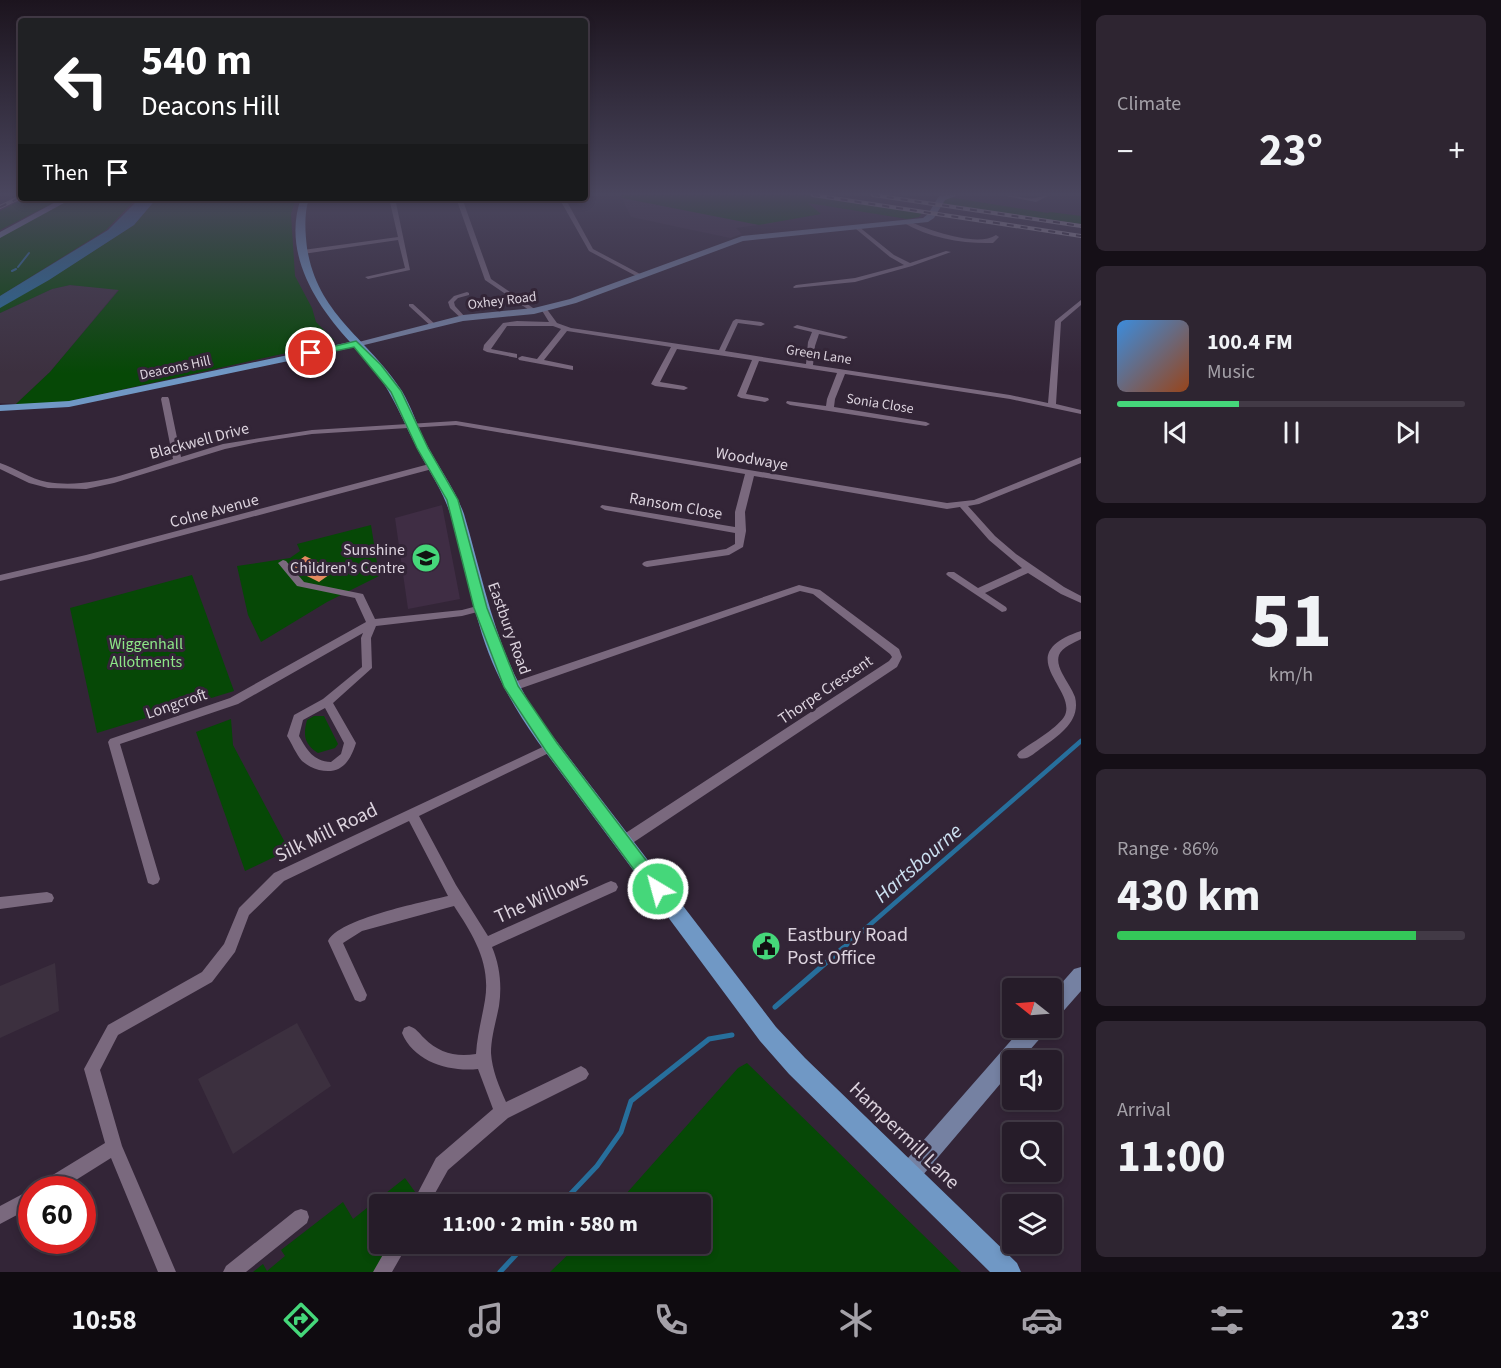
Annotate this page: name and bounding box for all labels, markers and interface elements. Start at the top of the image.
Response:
text: 540 m [141,31,252,91]
icon: left [42,42,120,120]
text: Deacons Hill [141,87,280,126]
text: Climate [1117,90,1181,118]
text: 23° [1259,119,1323,183]
text: − [1117,128,1133,175]
text: + [1449,128,1465,175]
icon: arrive [101,156,134,189]
text: Then [42,157,89,189]
street label: Oxhey Road [466,287,538,315]
text: 100.4 FM [1207,326,1293,358]
pin [285,327,336,378]
icon: arrive [294,336,327,369]
street label: Green Lane [785,340,853,370]
street label: Deacons Hill [138,351,213,385]
text: Music [1207,358,1255,386]
street label: Sonia Close [845,389,915,419]
icon: previous [1159,416,1192,449]
icon: pause [1275,416,1308,449]
icon: next [1391,416,1424,449]
street label: Blackwell Drive [147,417,252,465]
street label: Woodwaye [714,442,790,476]
street label: Ransom Close [628,487,724,525]
street label: Colne Avenue [167,489,261,533]
place label: Sunshine Children's Centre [290,539,405,579]
school or university icon: Sunshine Children's Centre [410,542,442,574]
text: 51 [1250,566,1332,677]
street label: Eastbury Road [482,579,536,678]
park label: Wiggenhall Allotments [109,633,183,673]
street label: Thorpe Crescent [774,650,878,730]
text: km/h [1269,661,1313,689]
street label: Longcroft [143,683,210,725]
street label: Silk Mill Road [270,796,383,870]
water label: Hartsbourne [867,816,969,910]
text: Range · 86% [1117,835,1218,863]
position arrow [626,857,690,921]
text: 430 km [1117,864,1261,928]
street label: The Willows [490,865,593,931]
place label: Eastbury Road Post Office [787,921,908,972]
public building icon: Eastbury Road Post Office [750,930,782,962]
north arrow [1002,978,1062,1038]
map controls [1002,978,1062,1254]
button: sound [1002,1050,1062,1110]
street label: Hampermill Lane [843,1076,966,1196]
text: Arrival [1117,1096,1171,1124]
button: search [1002,1122,1062,1182]
text: 11:00 [1117,1125,1226,1189]
speed limit sign: 60 [18,1176,96,1254]
button: layers [1002,1194,1062,1254]
text: 11:00 · 2 min · 580 m [442,1208,638,1240]
icon: directions [280,1299,322,1341]
icon: music [465,1299,507,1341]
icon: phone [650,1299,692,1341]
icon: climate [835,1299,877,1341]
icon: car [1021,1299,1063,1341]
icon: filters [1206,1299,1248,1341]
text: 10:58 [72,1301,137,1340]
text: 23° [1391,1301,1429,1340]

